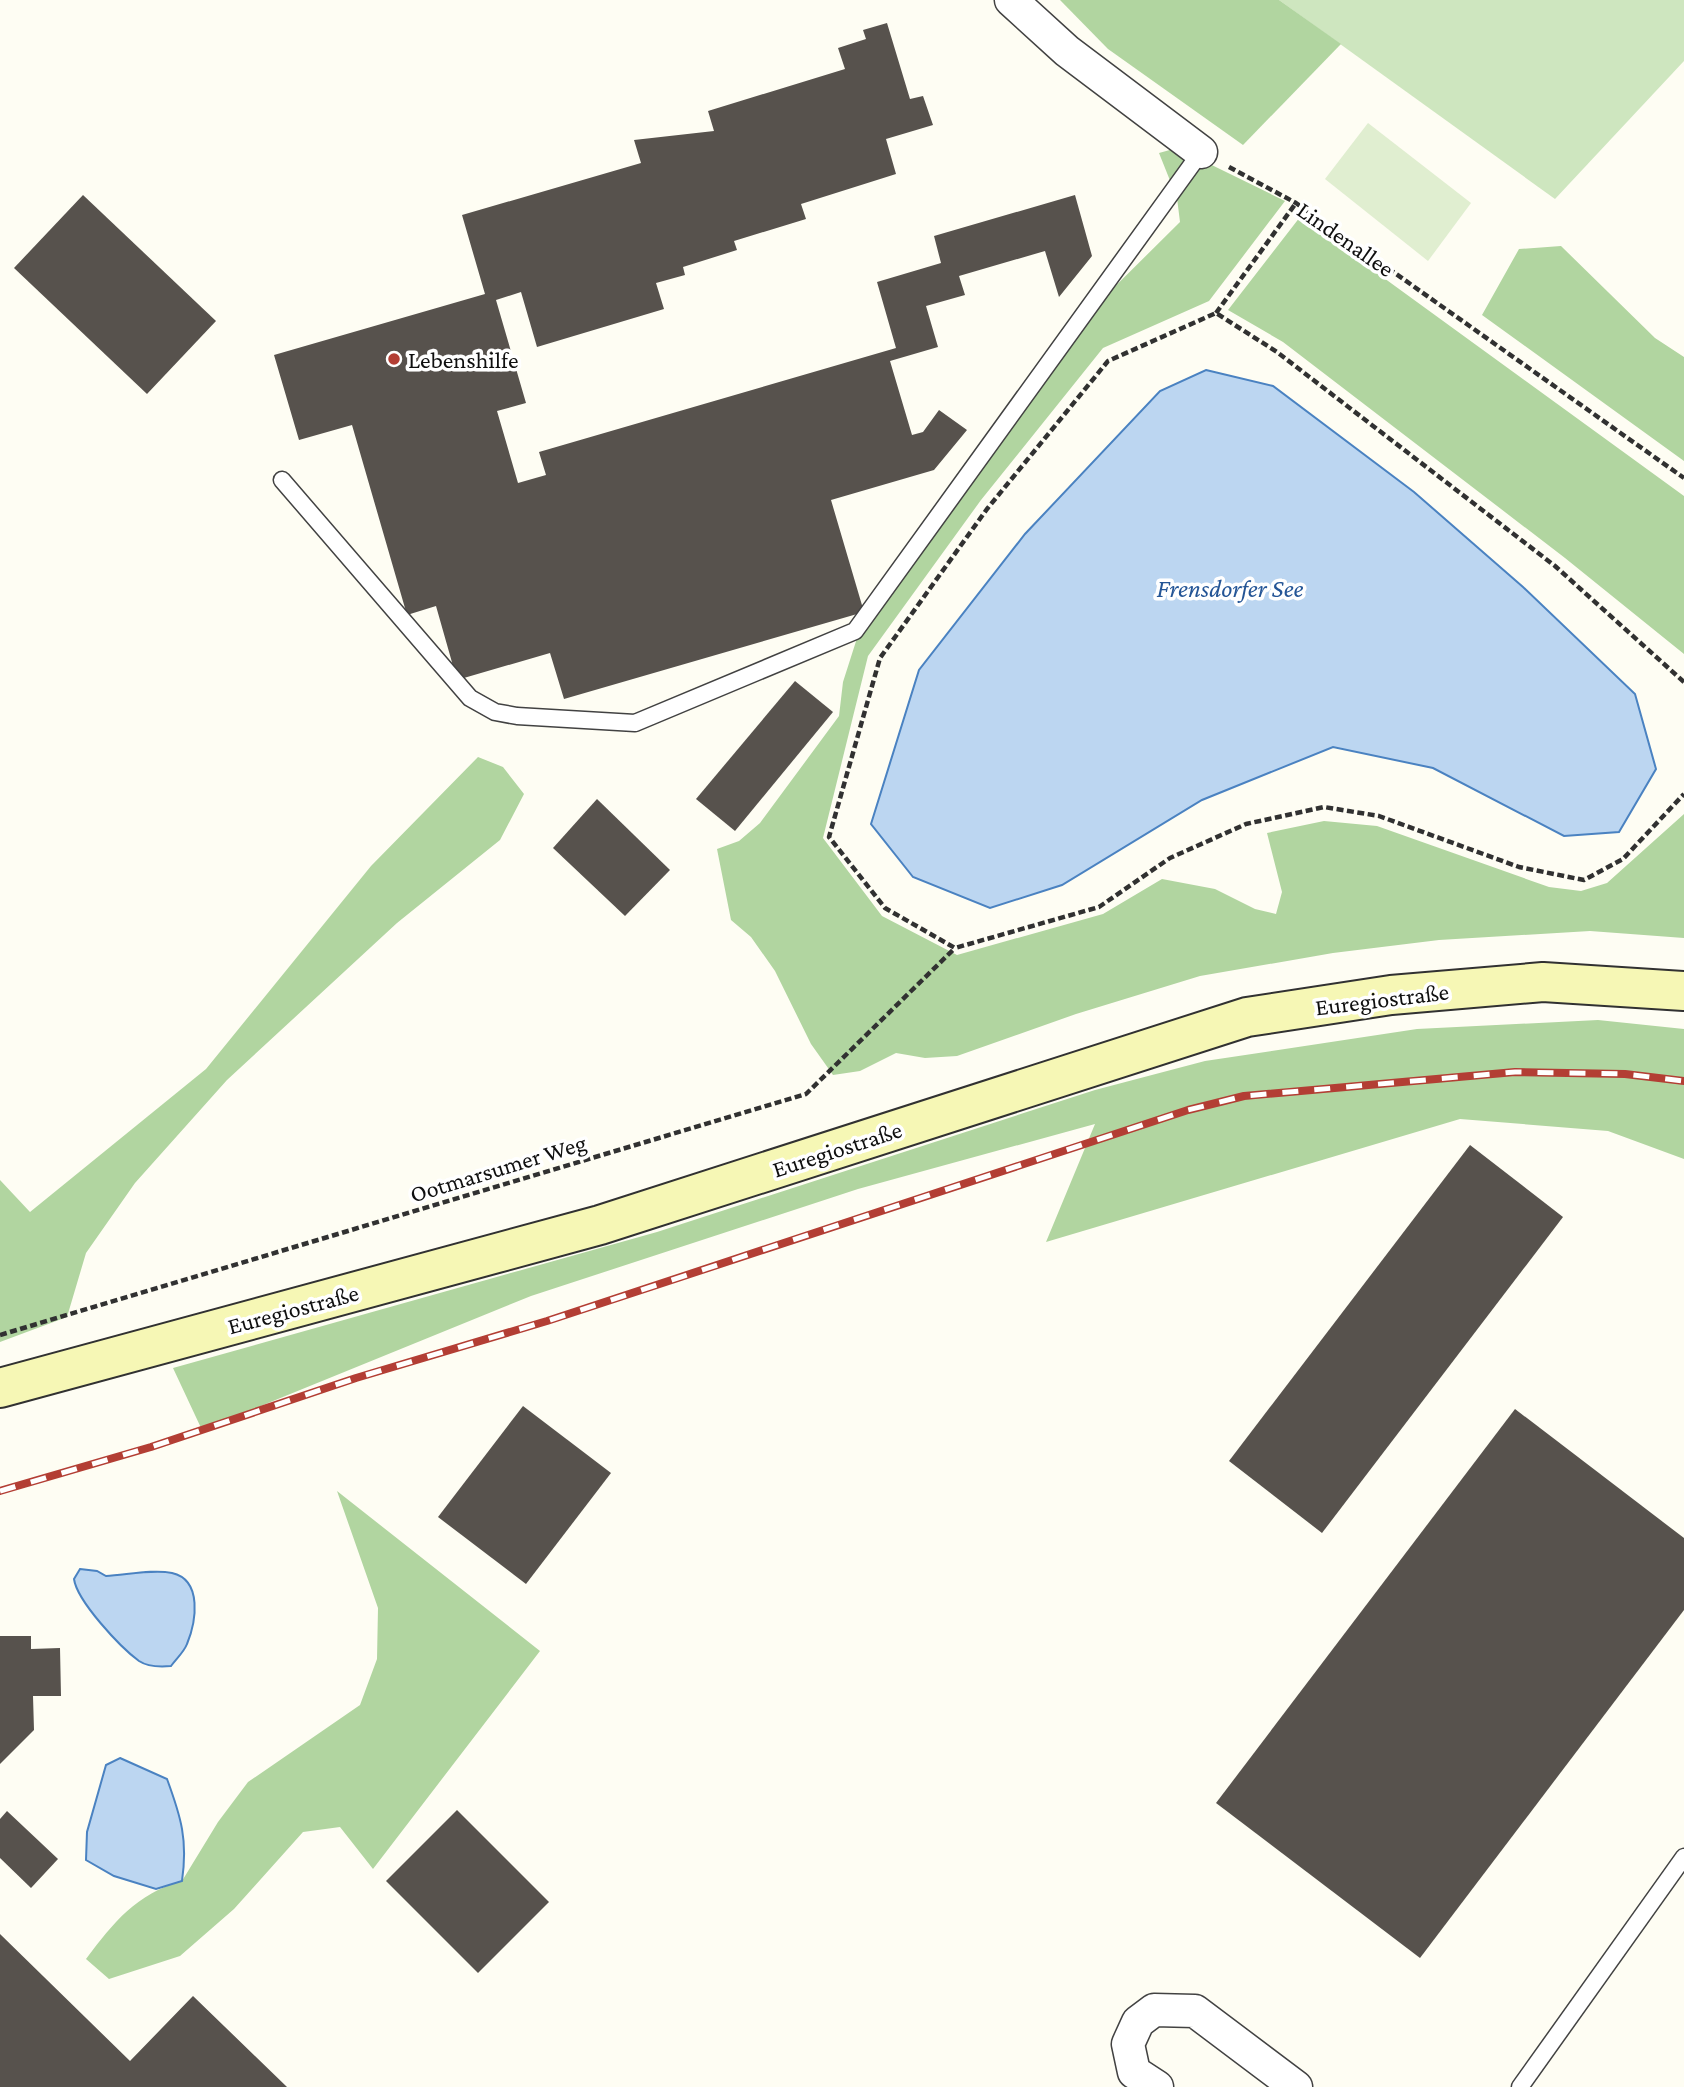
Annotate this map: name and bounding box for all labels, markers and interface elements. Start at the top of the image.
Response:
street label: Lindenallee [1292,196,1400,282]
place label: Lebenshilfe [408,346,519,373]
marker: Lebenshilfe [386,351,402,367]
water label: Frensdorfer See [1157,574,1304,603]
street label: Euregiostraße [1314,977,1450,1021]
street label: Euregiostraße [769,1115,905,1183]
street label: Ootmarsumer Weg [407,1128,590,1208]
street label: Euregiostraße [225,1279,361,1339]

